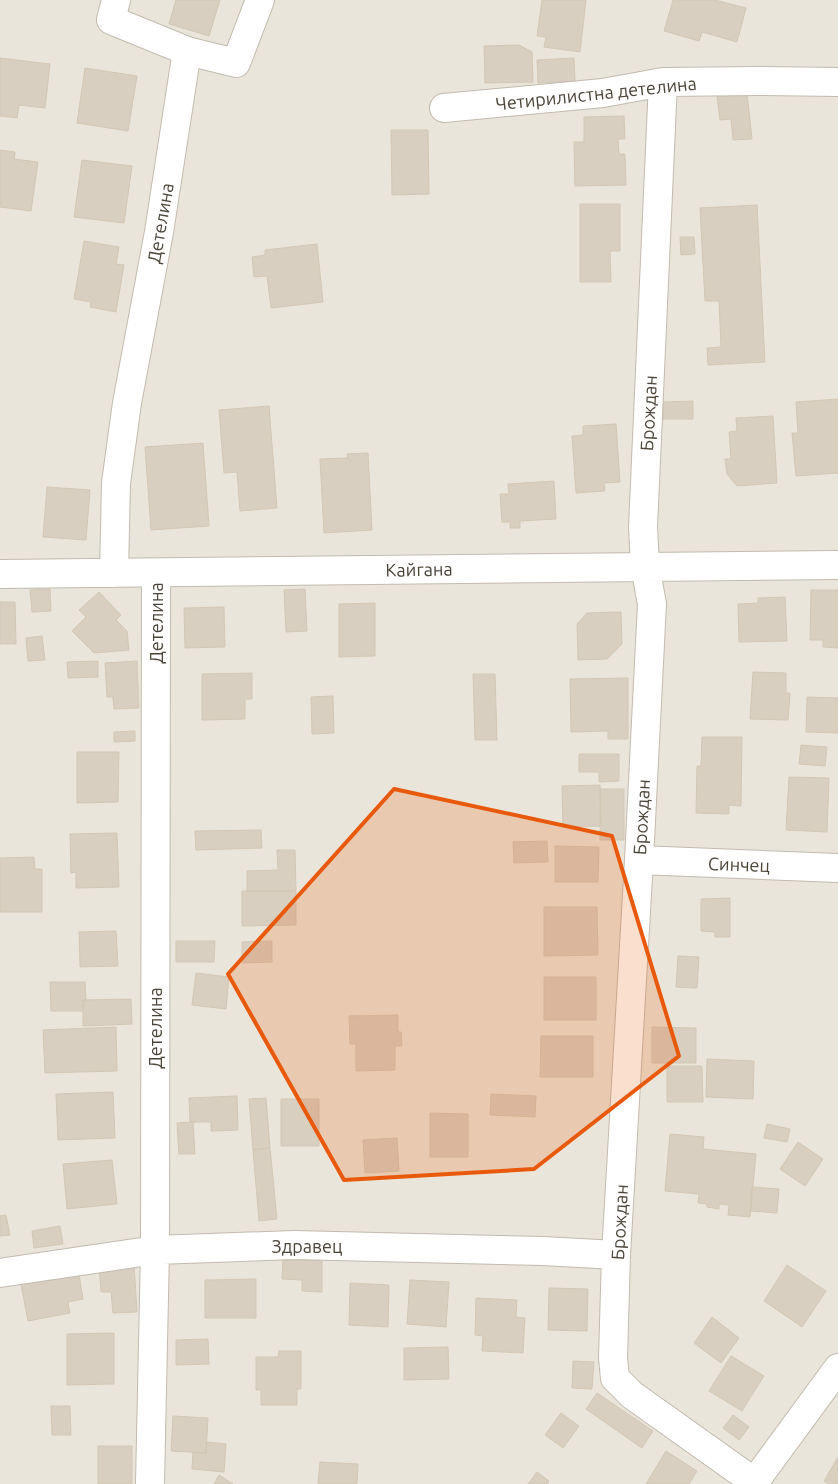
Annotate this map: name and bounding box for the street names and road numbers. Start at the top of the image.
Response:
street label: Четирилистна детелина [495,73,697,113]
street label: Детелина [143,181,177,265]
street label: Брождан [636,375,660,451]
street label: Кайгана [385,558,453,580]
street label: Детелина [146,582,166,664]
street label: Брождан [629,779,653,855]
street label: Синчец [708,853,770,875]
street label: Детелина [145,987,165,1069]
street label: Брождан [607,1184,631,1260]
street label: Здравец [272,1236,342,1256]

